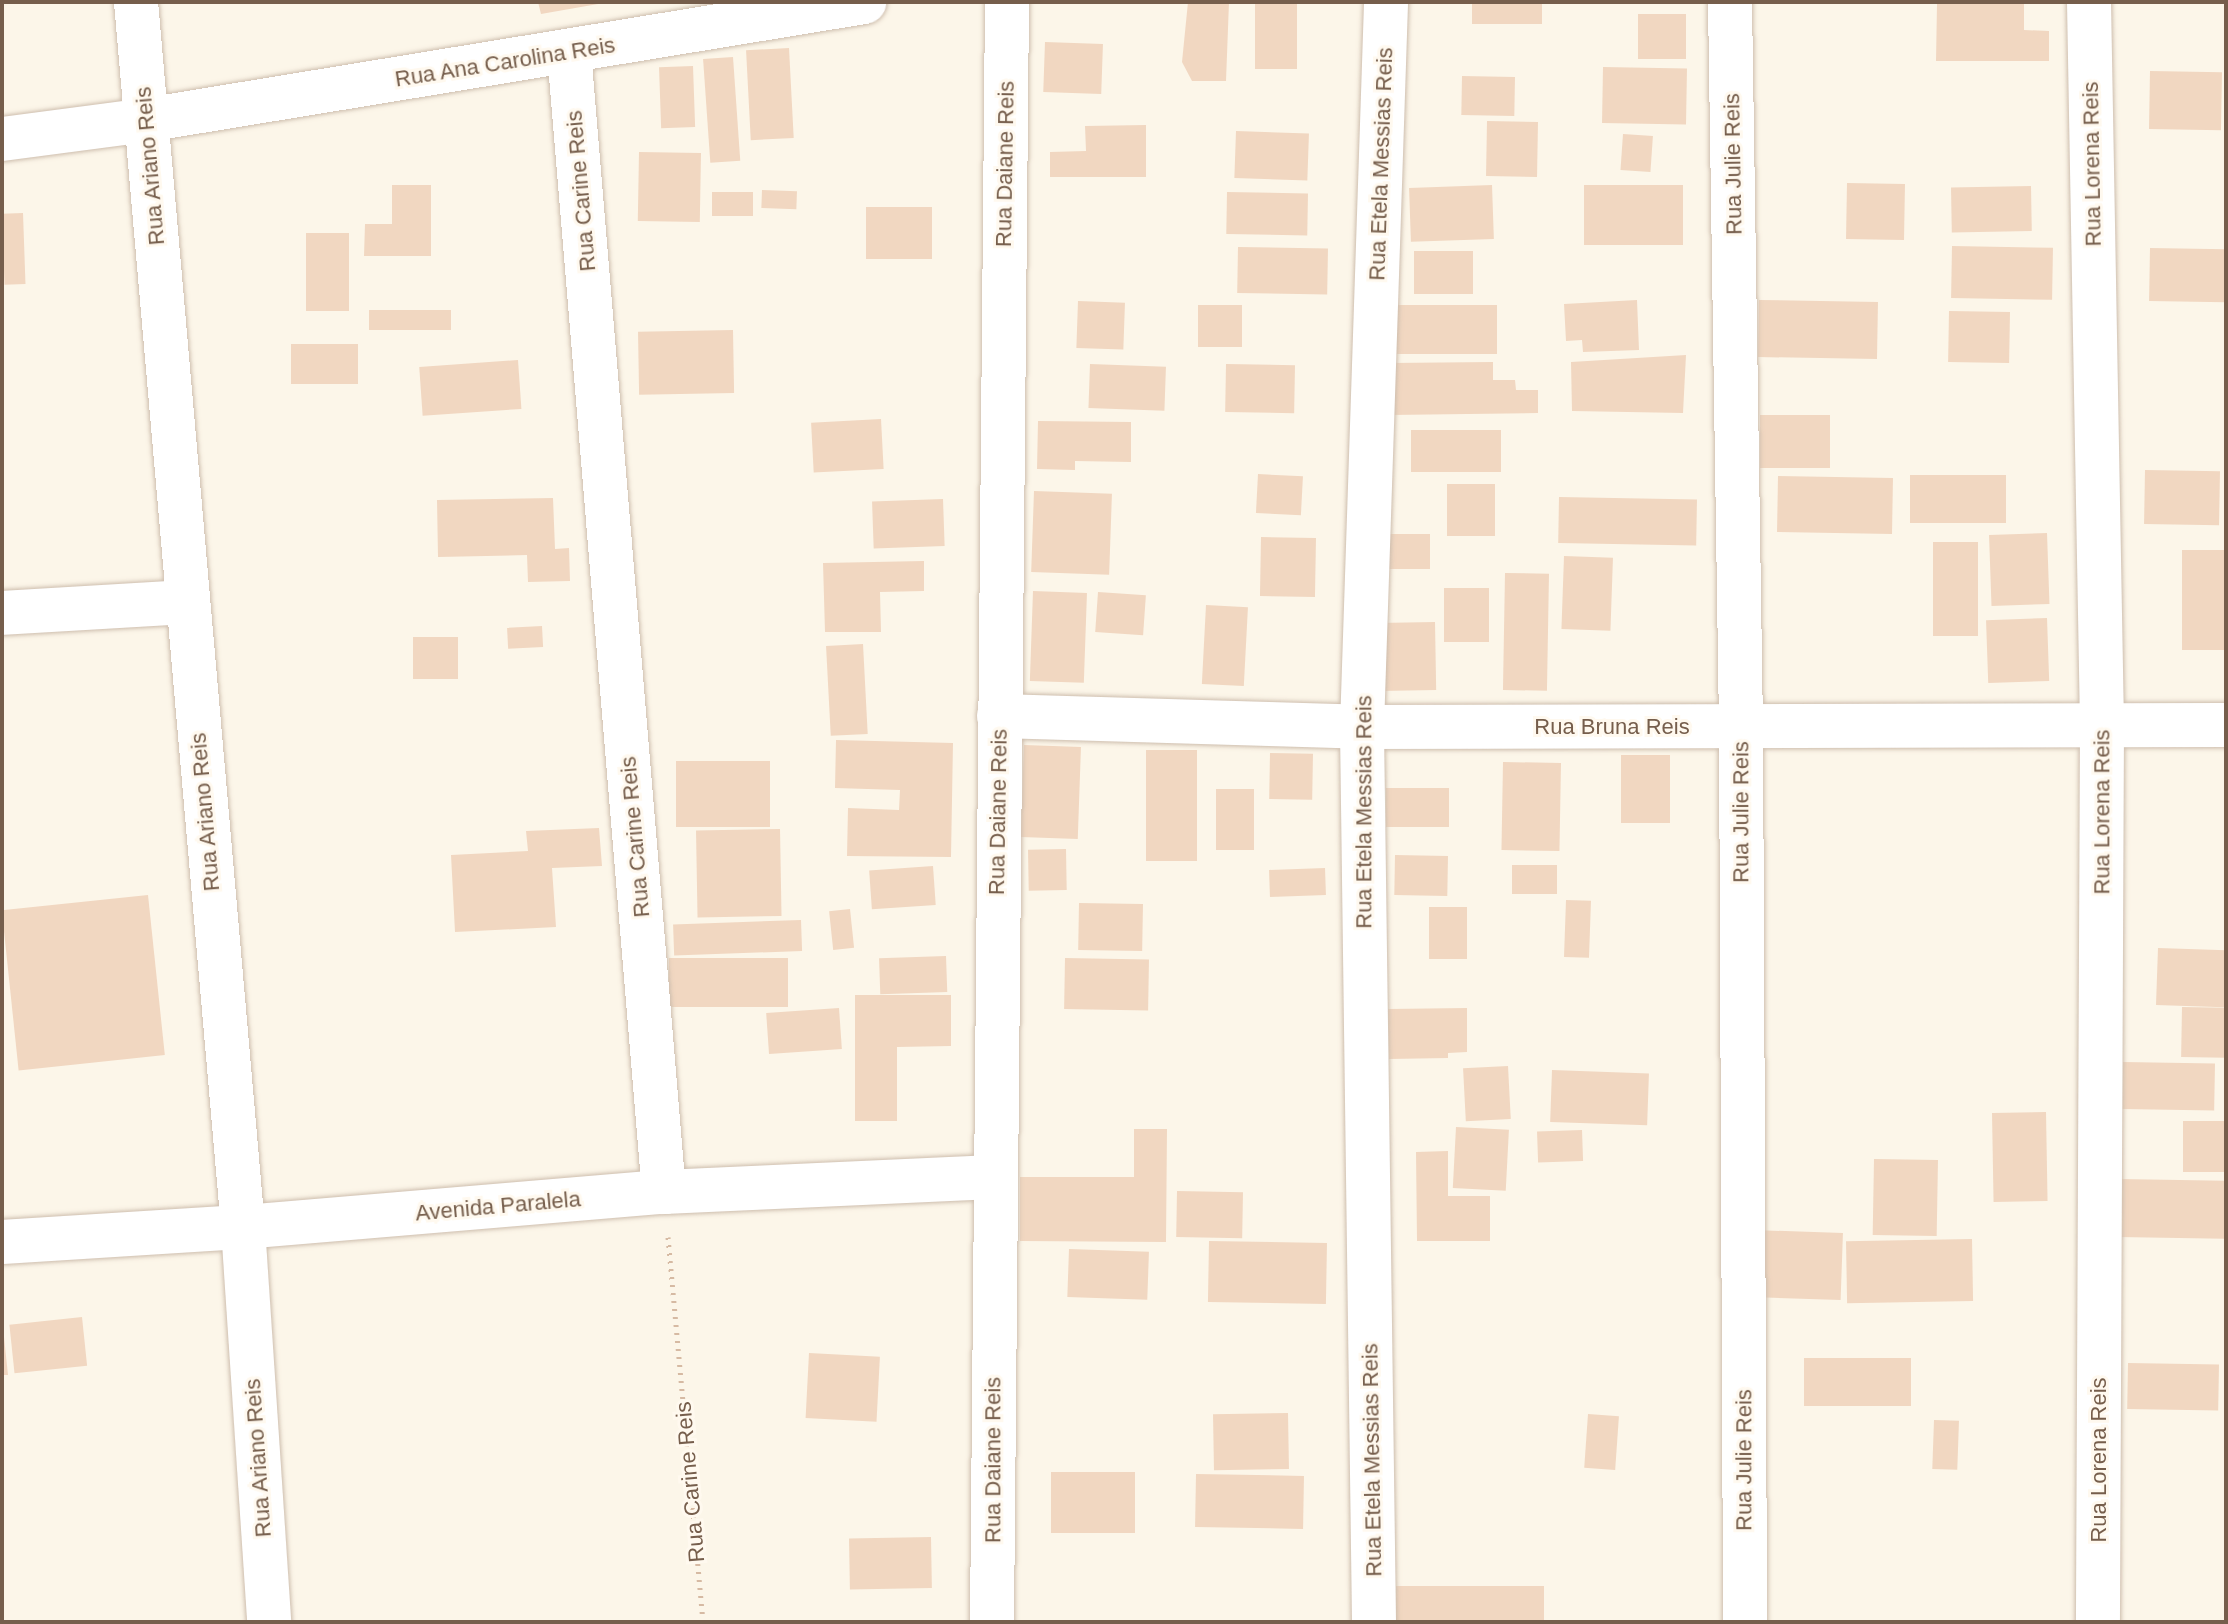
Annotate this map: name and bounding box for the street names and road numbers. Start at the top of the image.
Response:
street label: Rua Ana Carolina Reis [392,31,618,93]
street label: Rua Etela Messias Reis [1364,47,1398,281]
street label: Rua Daiane Reis [990,81,1020,247]
street label: Rua Lorena Reis [2077,81,2107,247]
street label: Rua Ariano Reis [130,85,170,247]
street label: Rua Julie Reis [1719,93,1747,235]
street label: Rua Carine Reis [561,109,601,273]
street label: Rua Etela Messias Reis [1351,695,1377,929]
street label: Rua Bruna Reis [1534,714,1690,740]
street label: Rua Daiane Reis [983,729,1013,895]
street label: Rua Lorena Reis [2089,729,2115,895]
street label: Rua Ariano Reis [185,731,225,893]
street label: Rua Julie Reis [1728,741,1754,883]
street label: Rua Carine Reis [615,755,655,919]
street label: Avenida Paralela [414,1186,582,1226]
street label: Rua Etela Messias Reis [1357,1343,1387,1577]
street label: Rua Ariano Reis [239,1377,277,1539]
street label: Rua Daiane Reis [980,1377,1006,1543]
street label: Rua Lorena Reis [2086,1377,2112,1543]
street label: Rua Julie Reis [1731,1389,1757,1531]
street label: Rua Carine Reis [670,1400,710,1564]

